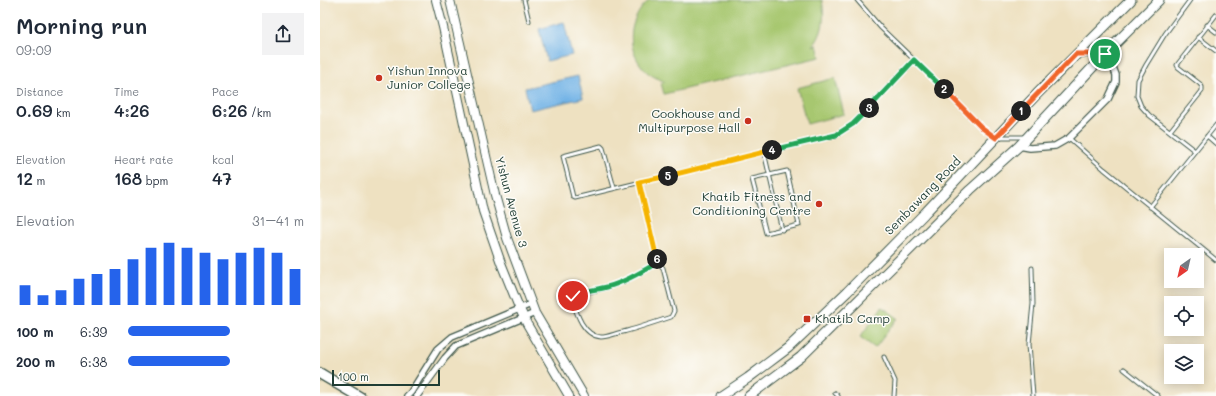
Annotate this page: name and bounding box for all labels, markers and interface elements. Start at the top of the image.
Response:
text: Morning run [16,11,147,40]
button: share [262,13,304,55]
pin [1088,37,1122,71]
text: 09:09 [16,41,51,58]
icon: arrive [1094,43,1116,65]
place label: Yishun Innova Junior College [387,62,471,92]
marker: Yishun Innova Junior College [374,73,384,83]
pin: 2 [934,79,954,99]
text: 2 [941,81,947,96]
text: Distance [16,84,63,99]
text: Time [114,84,139,99]
text: Pace [212,84,239,99]
pin: 3 [859,98,879,118]
text: 0.69 [16,99,52,121]
text: 4:26 [114,99,150,121]
text: 6:26 [212,99,247,121]
text: 3 [866,100,872,115]
pin: 1 [1011,101,1031,121]
text: 1 [1019,103,1023,118]
text: km [52,105,71,120]
text: /km [247,105,271,120]
place label: Cookhouse and Multipurpose Hall [638,105,740,135]
marker: Cookhouse and Multipurpose Hall [743,116,753,126]
pin: 4 [762,140,782,160]
text: 4 [769,142,775,157]
text: Elevation [16,152,65,167]
text: Heart rate [114,152,173,167]
text: kcal [212,152,234,167]
street label: Sembawang Road [881,152,964,238]
street label: Yishun Avenue 3 [492,154,532,249]
pin: 5 [658,166,678,186]
text: 12 [16,167,33,189]
text: 168 [114,167,142,189]
text: 47 [212,167,232,189]
text: 5 [665,168,671,183]
text: m [33,173,45,188]
text: bpm [142,173,168,188]
place label: Khatib Fitness and Conditioning Centre [692,188,811,218]
marker: Khatib Fitness and Conditioning Centre [814,199,824,209]
text: Elevation [16,212,74,229]
text: 31–41 m [252,212,304,229]
north arrow [1164,248,1204,288]
map controls [1164,248,1204,384]
pin: 6 [647,249,667,269]
text: 6 [654,251,660,266]
pin [556,279,590,313]
icon: check [562,285,584,307]
button: locate [1164,296,1204,336]
place label: Khatib Camp [815,310,890,326]
marker: Khatib Camp [802,314,812,324]
text: 100 m [16,323,53,340]
text: 6:39 [80,323,107,340]
button: layers [1164,344,1204,384]
text: 200 m [16,353,55,370]
text: 6:38 [80,353,107,370]
scale bar [332,368,440,387]
text: 100 m [338,369,369,384]

